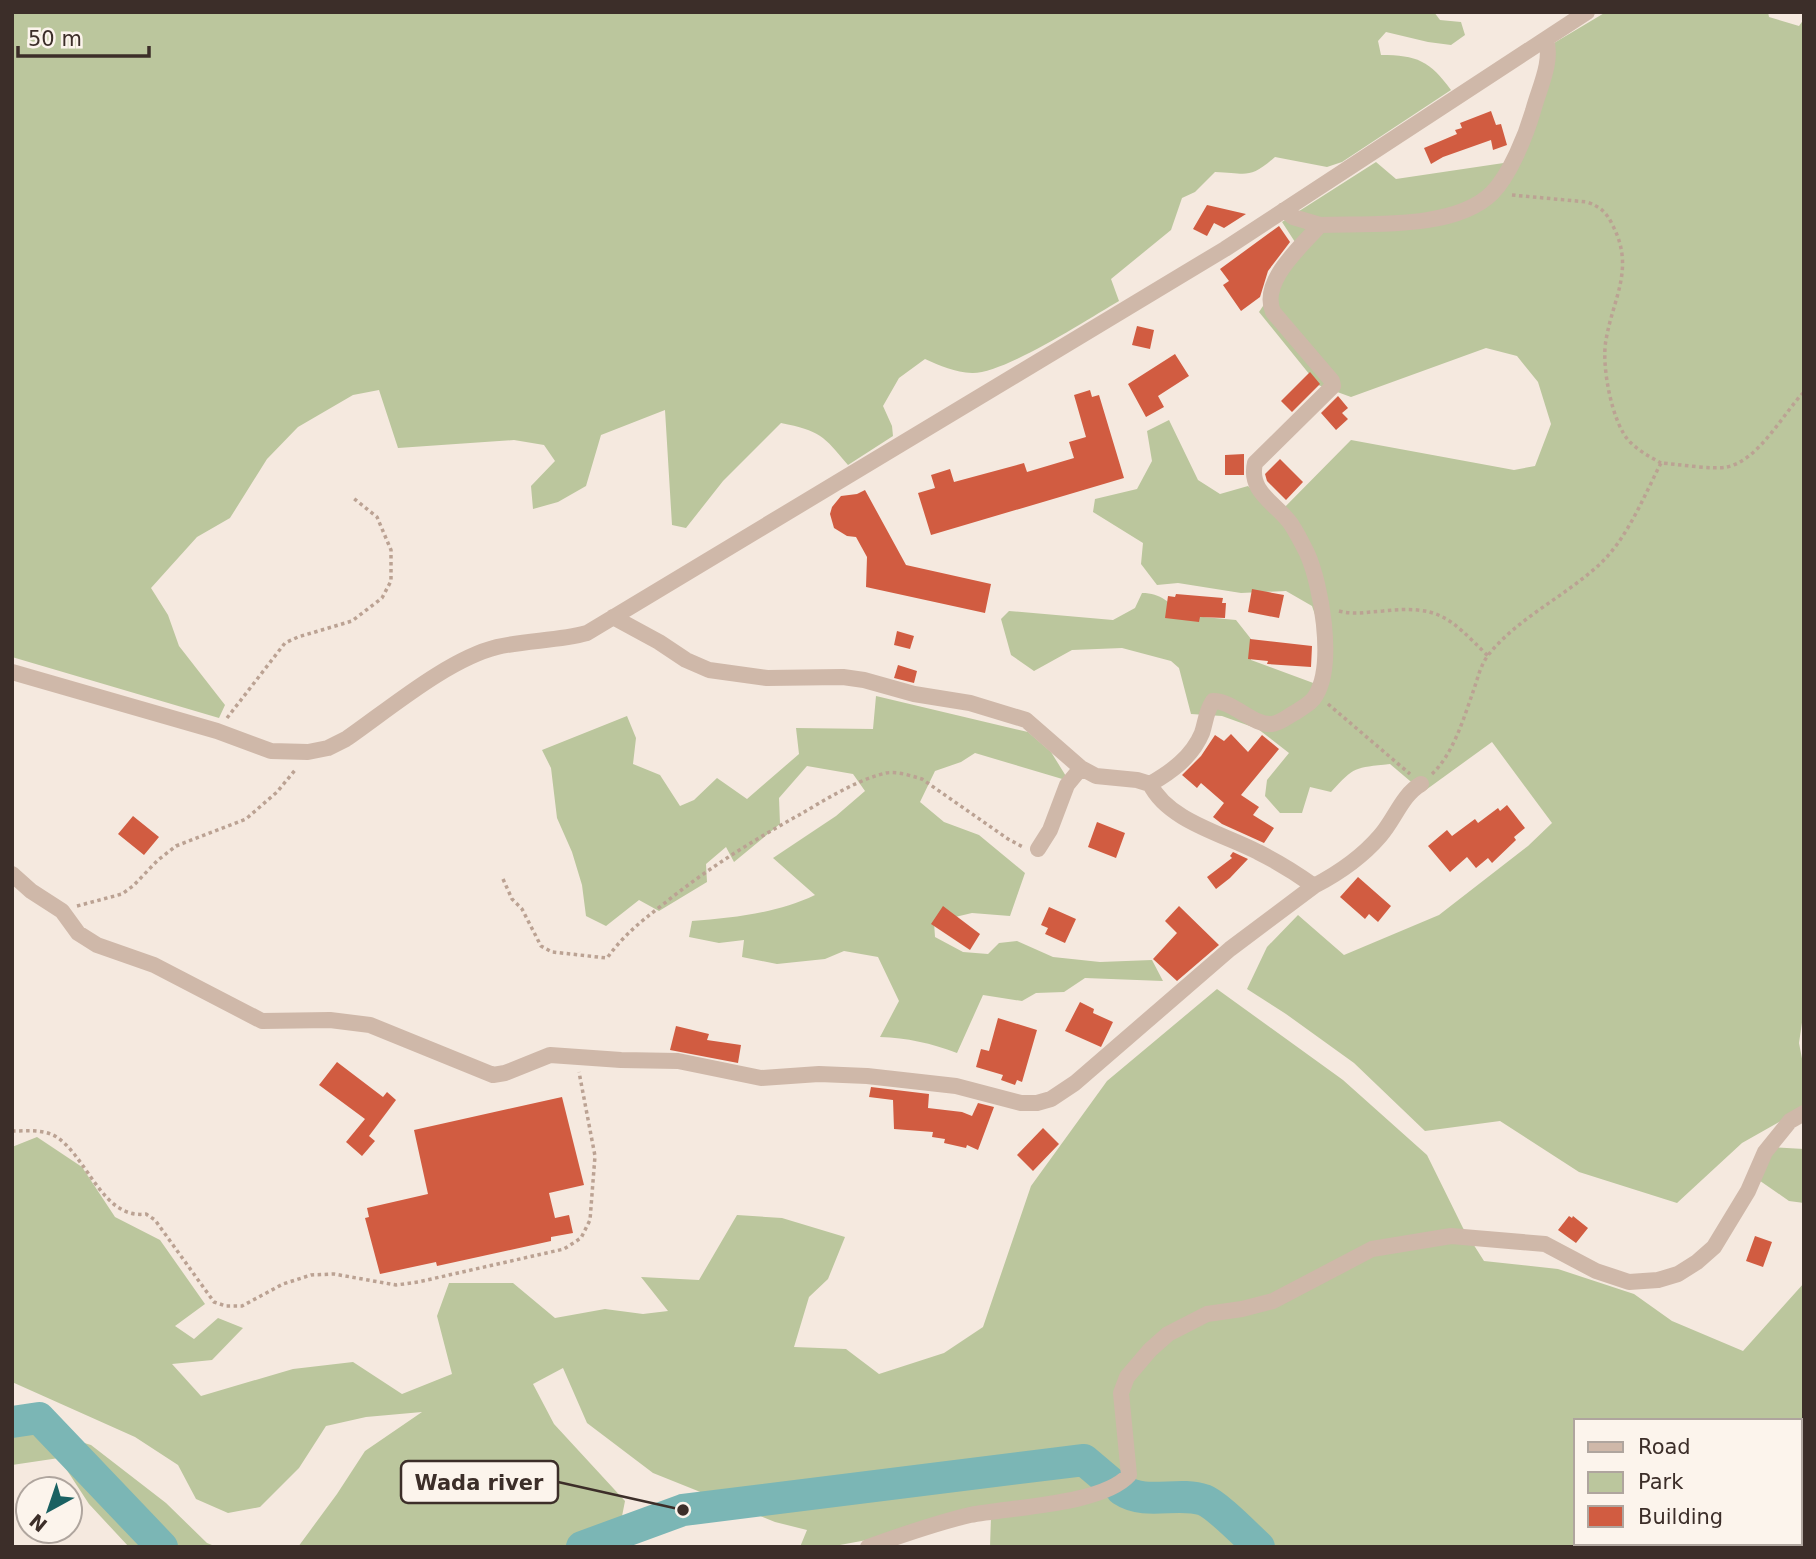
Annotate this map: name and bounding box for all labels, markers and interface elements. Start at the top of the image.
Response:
scale bar [18,14,149,58]
text: 50 m [28,27,82,51]
legend [1574,1419,1802,1545]
text: Road [1638,1435,1691,1459]
callout: Wada river [401,1461,558,1503]
text: Park [1638,1470,1684,1494]
text: Wada river [415,1471,544,1495]
north arrow [14,1475,84,1545]
text: Building [1638,1505,1723,1529]
text: N [25,1509,51,1537]

